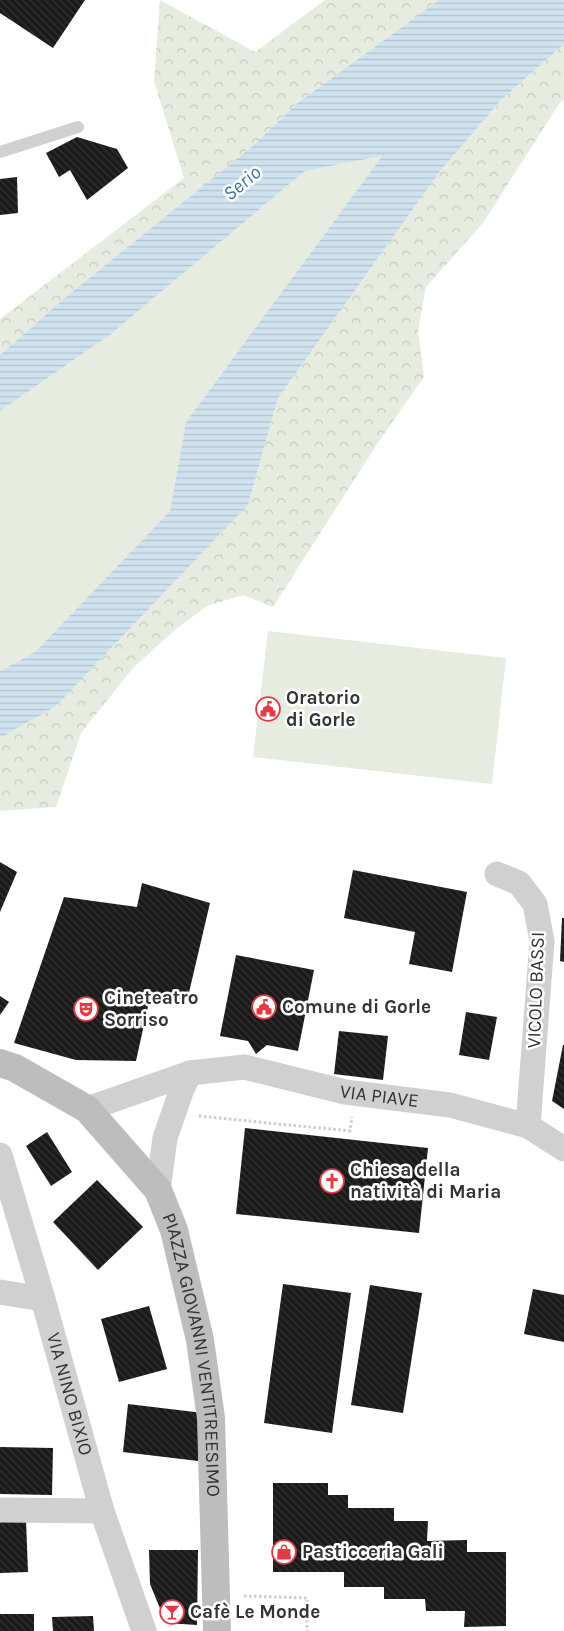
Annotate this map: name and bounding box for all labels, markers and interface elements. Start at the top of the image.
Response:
water label: Serio [218,161,266,205]
place label: Oratorio di Gorle [286,687,360,731]
public building icon: Oratorio di Gorle [255,696,281,722]
street label: VICOLO BASSI [523,931,549,1049]
place label: Cineteatro Sorriso [104,987,199,1031]
public building icon: Comune di Gorle [251,994,277,1020]
theatre icon: Cineteatro Sorriso [73,996,99,1022]
place label: Comune di Gorle [282,996,431,1018]
street label: VIA PIAVE [339,1080,420,1112]
place label: Chiesa della natività di Maria [350,1159,501,1203]
church icon: Chiesa della natività di Maria [319,1168,345,1194]
street label: PIAZZA GIOVANNI VENTITREESIMO [157,1210,224,1497]
street label: VIA NINO BIXIO [42,1330,97,1458]
shop icon: Pasticceria Gali [271,1539,297,1565]
place label: Pasticceria Gali [302,1541,444,1563]
bar icon: Cafè Le Monde [159,1599,185,1625]
place label: Cafè Le Monde [190,1601,320,1623]

